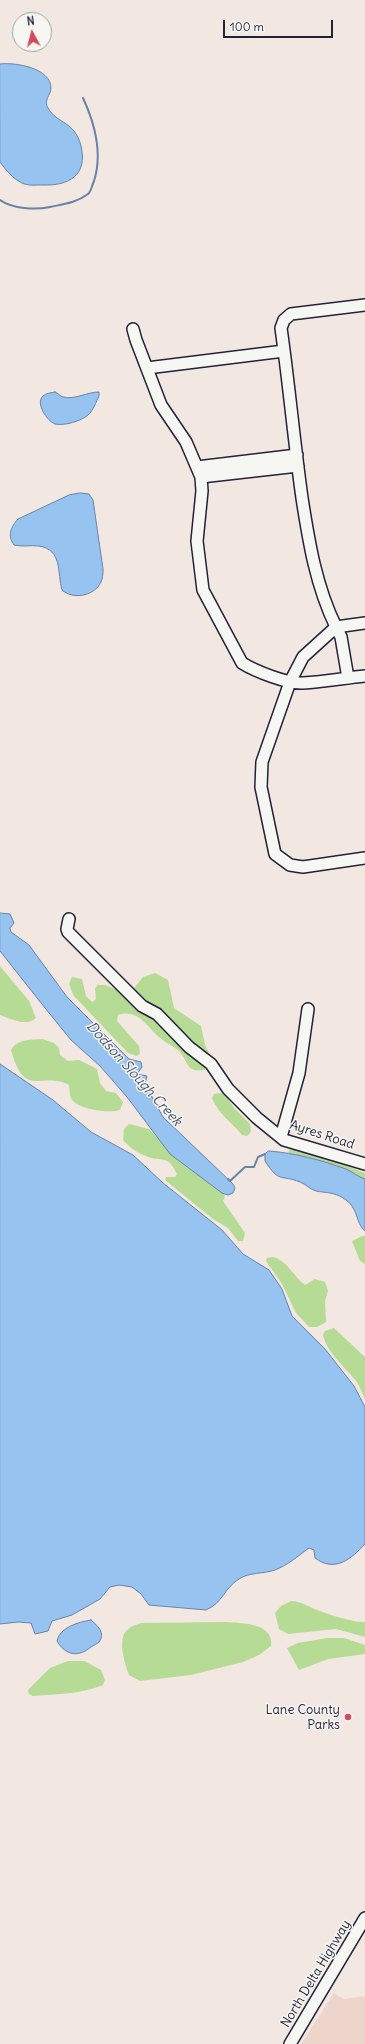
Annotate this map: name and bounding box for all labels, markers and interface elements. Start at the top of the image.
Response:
north arrow [12,12,52,52]
scale bar [225,12,335,38]
text: N [26,14,35,28]
text: 100 m [230,19,264,34]
water label: Dodson Slough Creek [83,1018,185,1130]
street label: Ayres Road [288,1117,356,1153]
place label: Lane County Parks [265,1702,340,1733]
marker: Lane County Parks [343,1712,353,1722]
street label: North Delta Highway [278,1918,354,2030]

